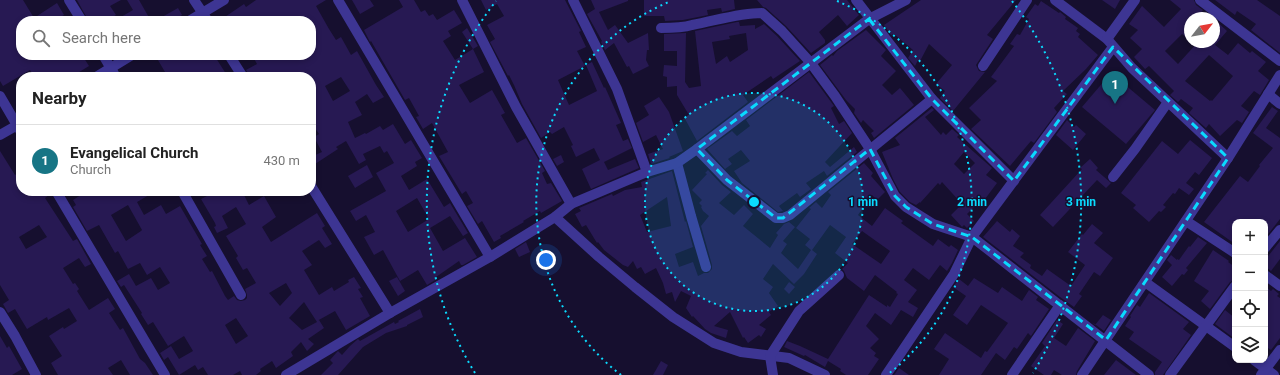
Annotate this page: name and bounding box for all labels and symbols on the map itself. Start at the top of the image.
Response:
north arrow [1184,12,1220,48]
pin: 1 [1102,71,1128,104]
centre of rings [747,195,761,209]
text: 1 min [848,195,878,209]
text: 2 min [957,195,987,209]
text: 3 min [1066,195,1096,209]
your location [536,250,556,270]

